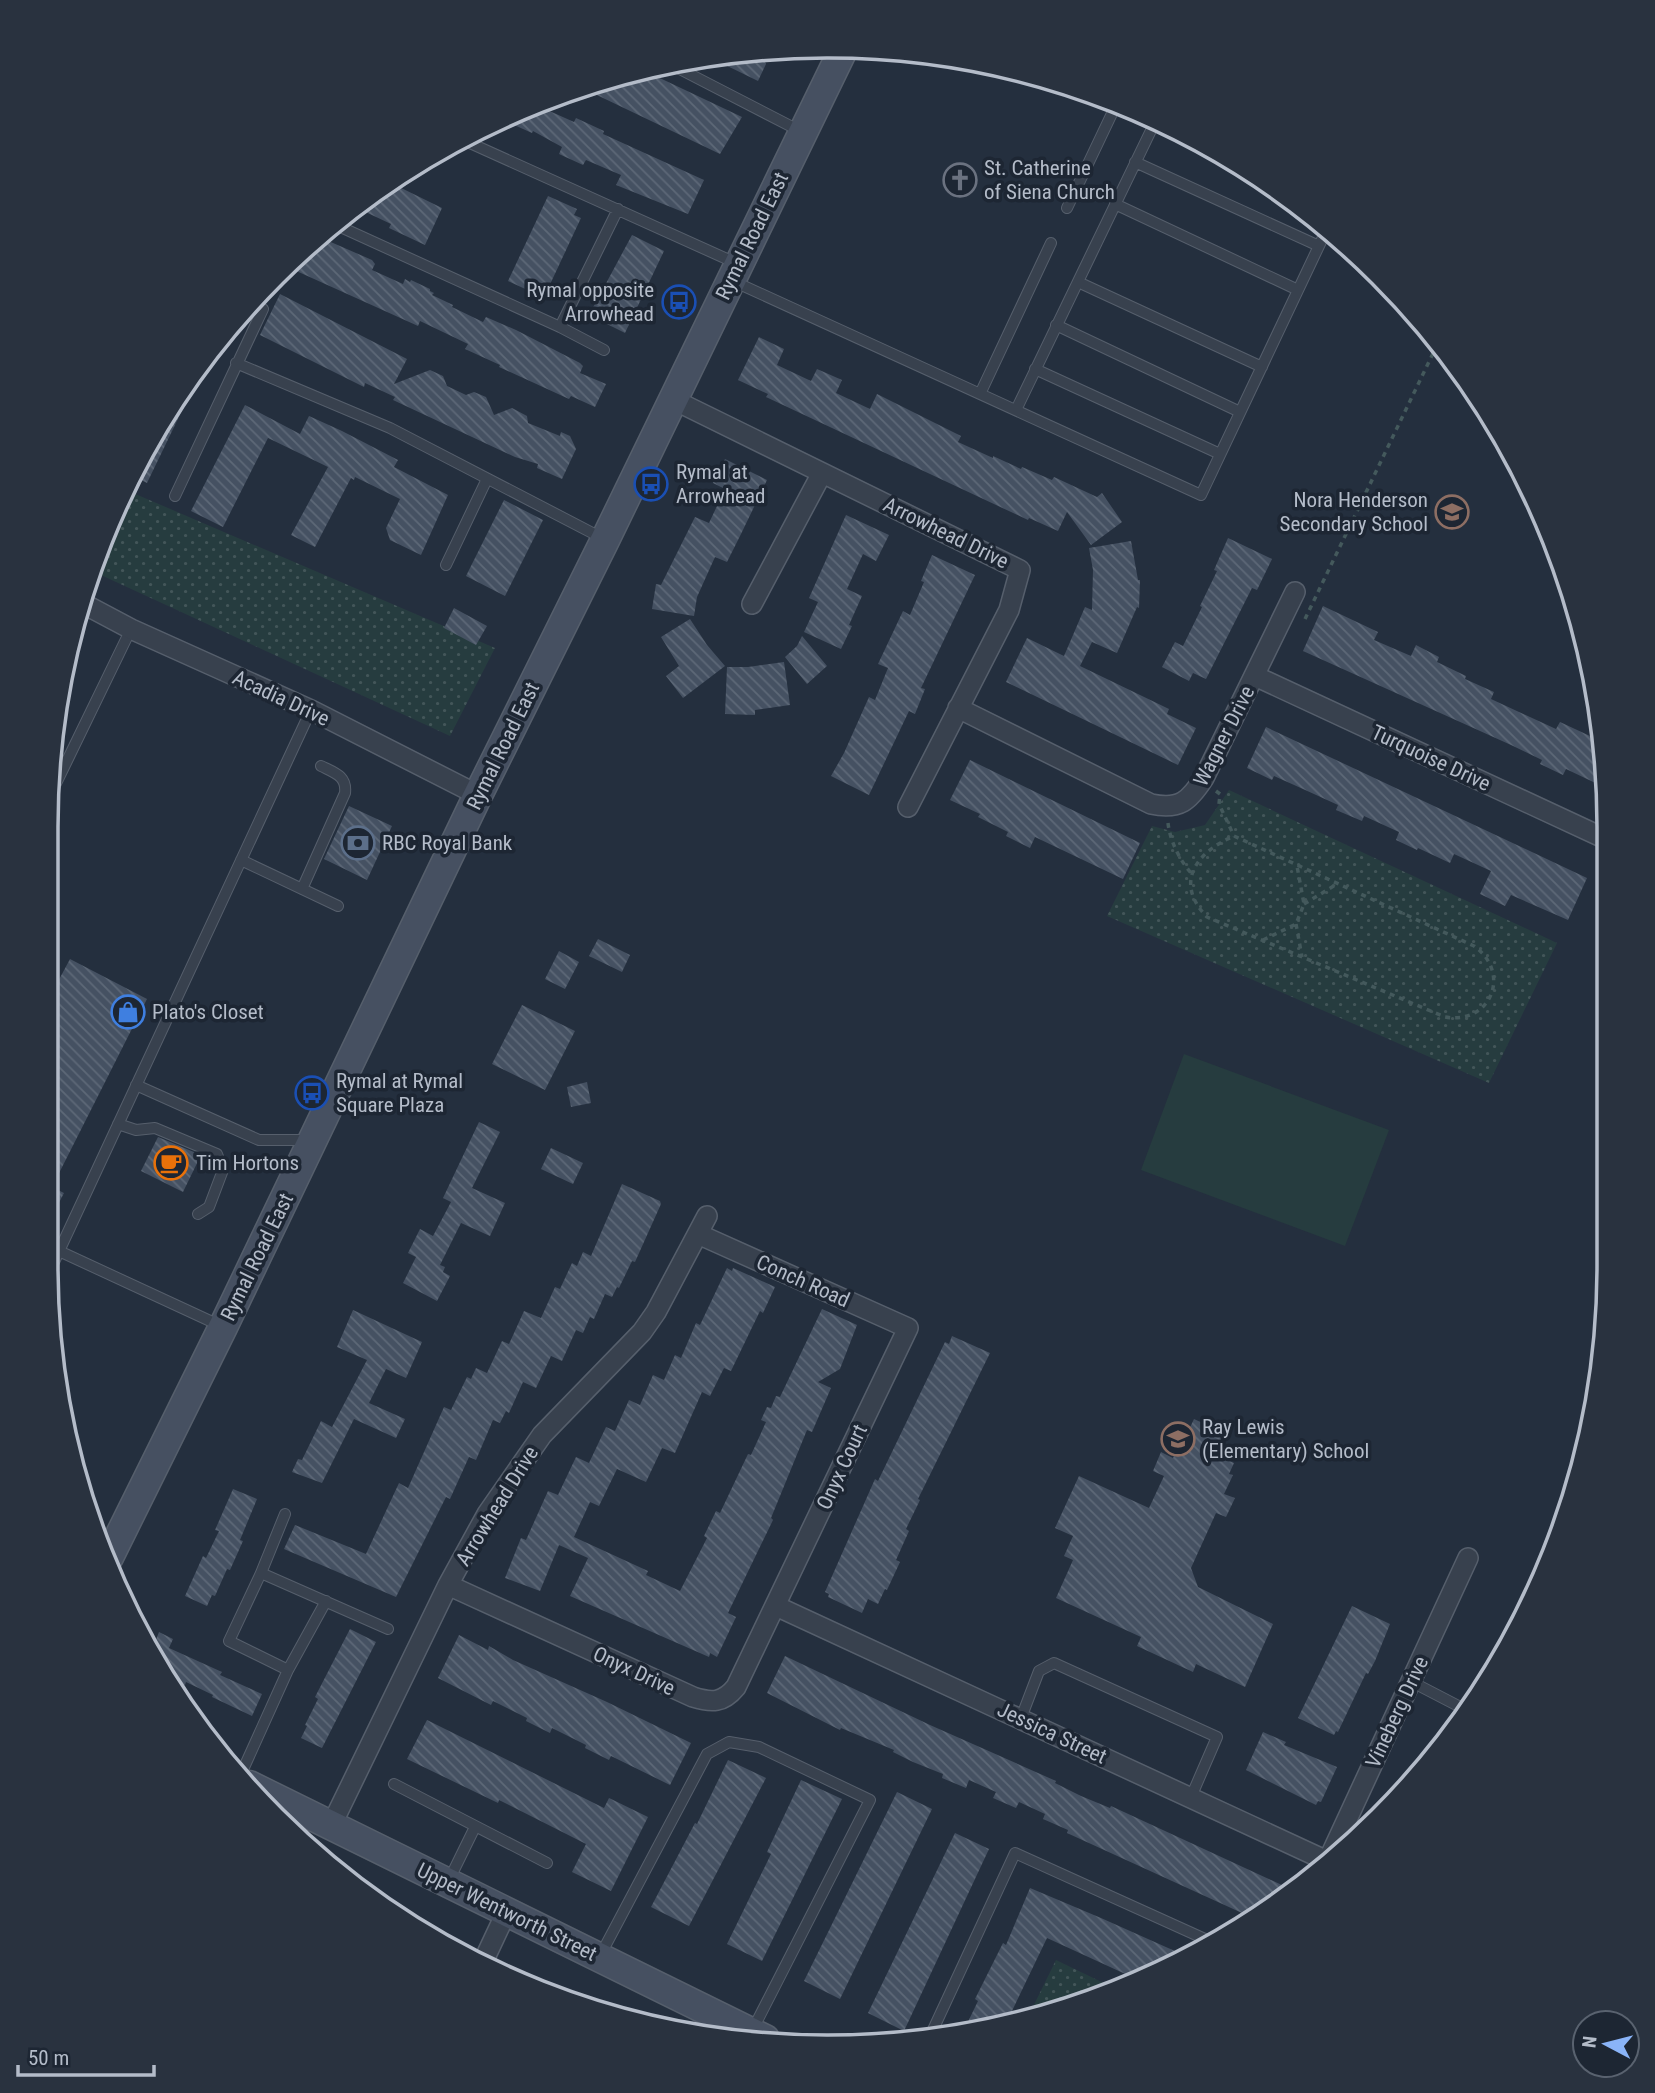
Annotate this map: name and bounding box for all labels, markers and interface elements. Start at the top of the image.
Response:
place label: St. Catherine of Siena Church [984,156,1115,204]
church icon: St. Catherine of Siena Church [941,161,979,199]
street label: Rymal Road East [711,168,793,304]
place label: Rymal opposite Arrowhead [526,278,654,326]
bus stop icon: Rymal opposite Arrowhead [660,283,698,321]
place label: Rymal at Arrowhead [676,460,765,508]
bus stop icon: Rymal at Arrowhead [632,465,670,503]
place label: Nora Henderson Secondary School [1280,488,1428,536]
street label: Arrowhead Drive [880,492,1013,574]
school or university icon: Nora Henderson Secondary School [1433,493,1471,531]
street label: Acadia Drive [229,665,333,731]
street label: Rymal Road East [462,678,544,814]
street label: Wagner Drive [1189,682,1260,790]
street label: Turquoise Drive [1368,720,1494,796]
bank icon: RBC Royal Bank [339,824,377,862]
place label: RBC Royal Bank [382,831,513,855]
shop icon: Plato's Closet [109,993,147,1031]
place label: Plato's Closet [152,1000,264,1024]
place label: Rymal at Rymal Square Plaza [336,1069,463,1117]
bus stop icon: Rymal at Rymal Square Plaza [293,1074,331,1112]
cafe icon: Tim Hortons [152,1144,190,1182]
place label: Tim Hortons [196,1151,299,1175]
street label: Rymal Road East [216,1189,298,1325]
street label: Conch Road [753,1250,853,1312]
place label: Ray Lewis (Elementary) School [1202,1415,1369,1463]
school or university icon: Ray Lewis (Elementary) School [1159,1420,1197,1458]
street label: Onyx Court [812,1421,872,1513]
street label: Arrowhead Drive [451,1442,543,1570]
street label: Onyx Drive [589,1642,679,1700]
street label: Vineberg Drive [1361,1652,1433,1771]
street label: Jessica Street [994,1697,1110,1769]
street label: Upper Wentworth Street [413,1858,601,1966]
north arrow [1571,2009,1641,2079]
scale bar [18,2034,154,2078]
text: N [1577,2035,1602,2049]
text: 50 m [28,2046,69,2070]

